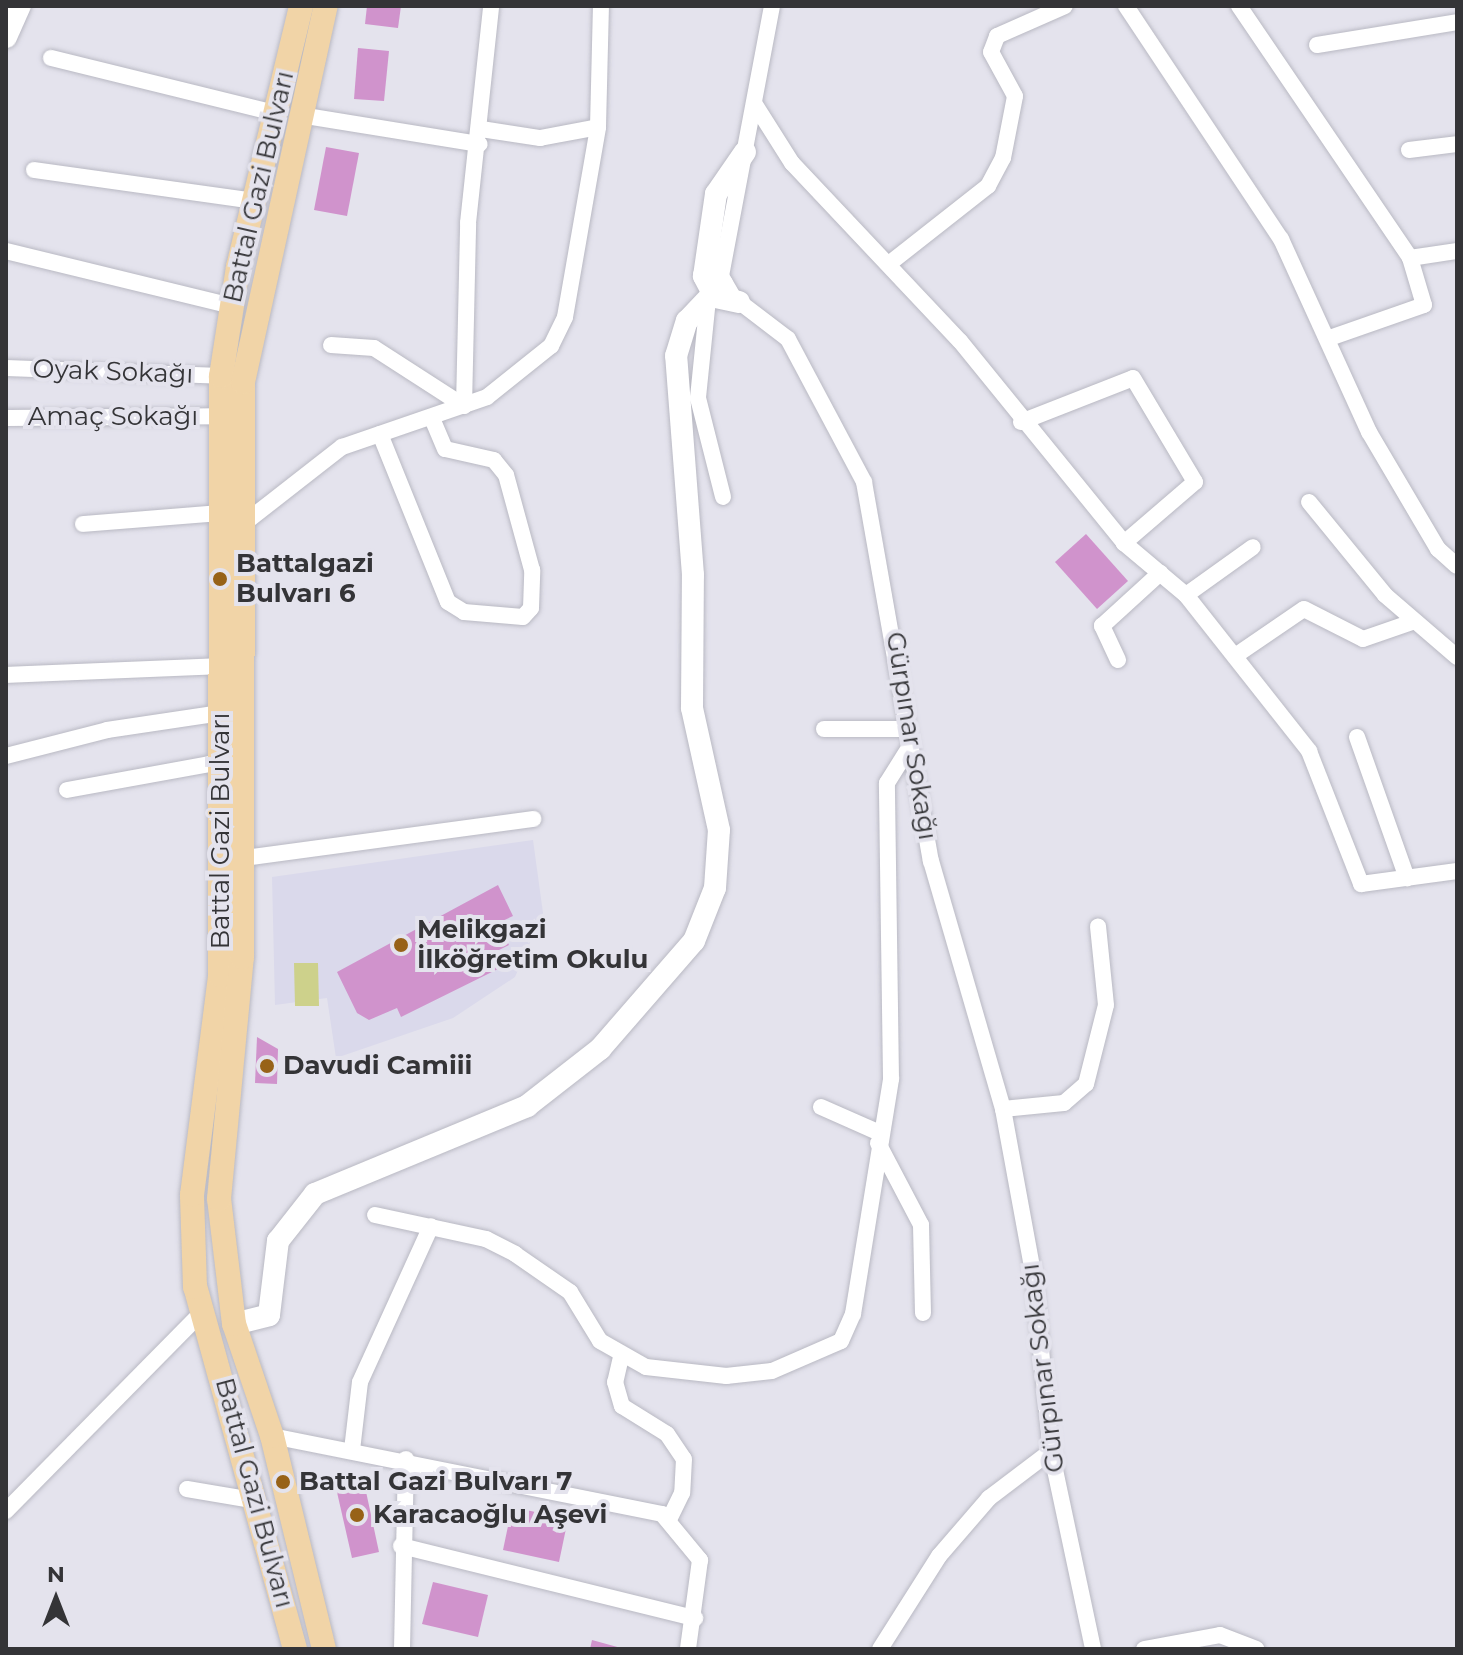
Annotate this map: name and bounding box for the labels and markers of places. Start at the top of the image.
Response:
place label: Battalgazi Bulvarı 6 [236,548,374,610]
marker: Battalgazi Bulvarı 6 [211,570,229,588]
place label: Melikgazi İlköğretim Okulu [417,914,648,976]
marker: Melikgazi İlköğretim Okulu [392,936,410,954]
place label: Davudi Camiii [283,1050,472,1082]
marker: Davudi Camiii [258,1057,276,1075]
place label: Battal Gazi Bulvarı 7 [299,1466,572,1498]
marker: Battal Gazi Bulvarı 7 [274,1473,292,1491]
place label: Karacaoğlu Aşevi [373,1499,607,1531]
marker: Karacaoğlu Aşevi [348,1506,366,1524]

